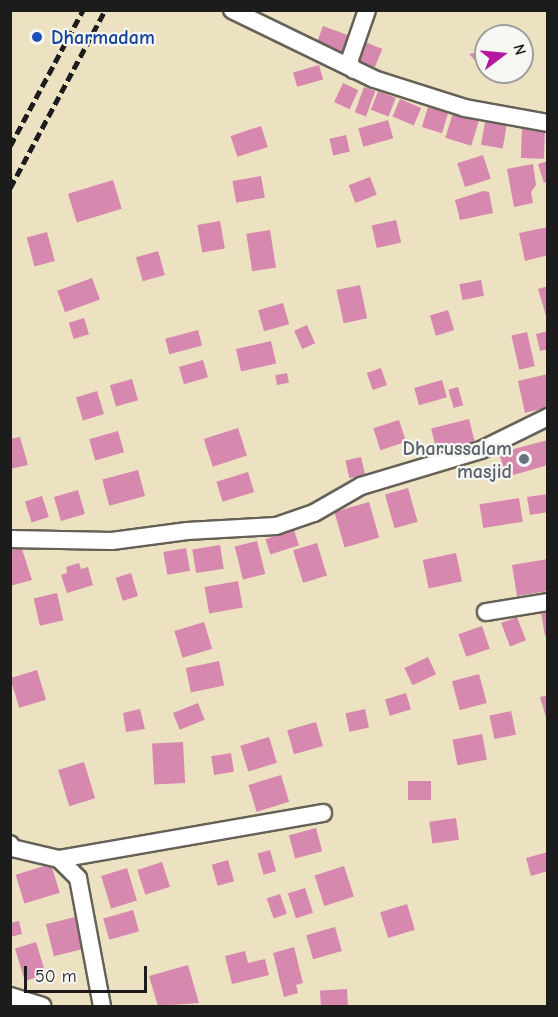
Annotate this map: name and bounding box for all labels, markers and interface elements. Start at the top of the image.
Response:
north arrow [474,24,534,84]
place label: Dharmadam [51,25,155,49]
marker: Dharmadam [28,28,46,46]
text: N [509,42,529,57]
place label: Dharussalam masjid [402,436,512,483]
marker: Dharussalam masjid [517,452,531,466]
scale bar [27,954,150,992]
text: 50 m [35,966,77,987]

